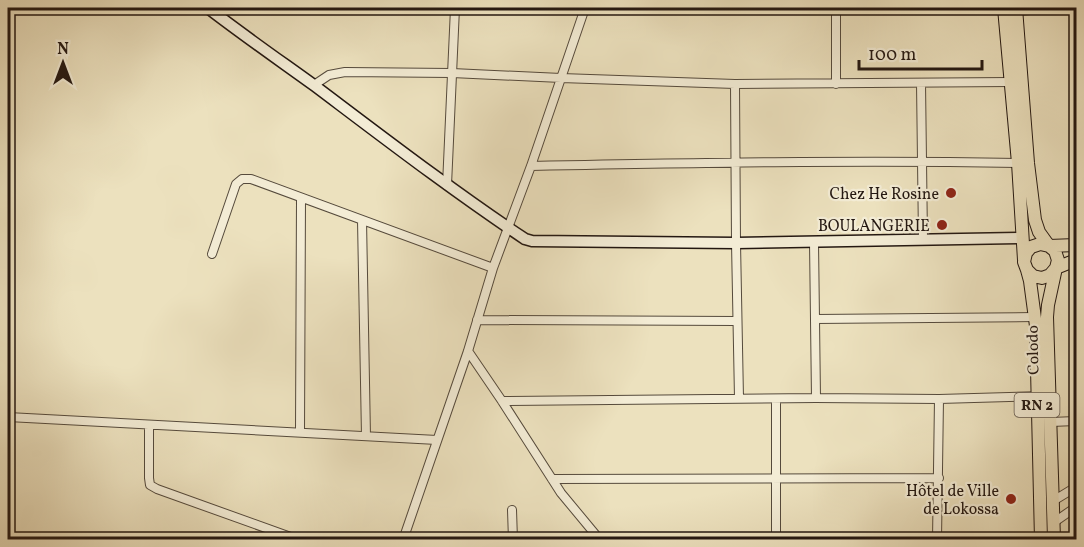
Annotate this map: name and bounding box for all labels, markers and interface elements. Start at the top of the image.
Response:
north arrow [33,33,93,93]
scale bar [859,33,982,71]
text: N [57,39,69,61]
text: 100 m [868,43,917,68]
place label: Chez He Rosine [829,184,939,206]
marker: Chez He Rosine [944,186,958,200]
place label: BOULANGERIE [818,216,930,238]
marker: BOULANGERIE [935,218,949,232]
street label: Colodo [1023,325,1045,375]
road number: RN 2 [1014,393,1060,417]
place label: Hôtel de Ville de Lokossa [906,481,999,521]
marker: Hôtel de Ville de Lokossa [1004,492,1018,506]

